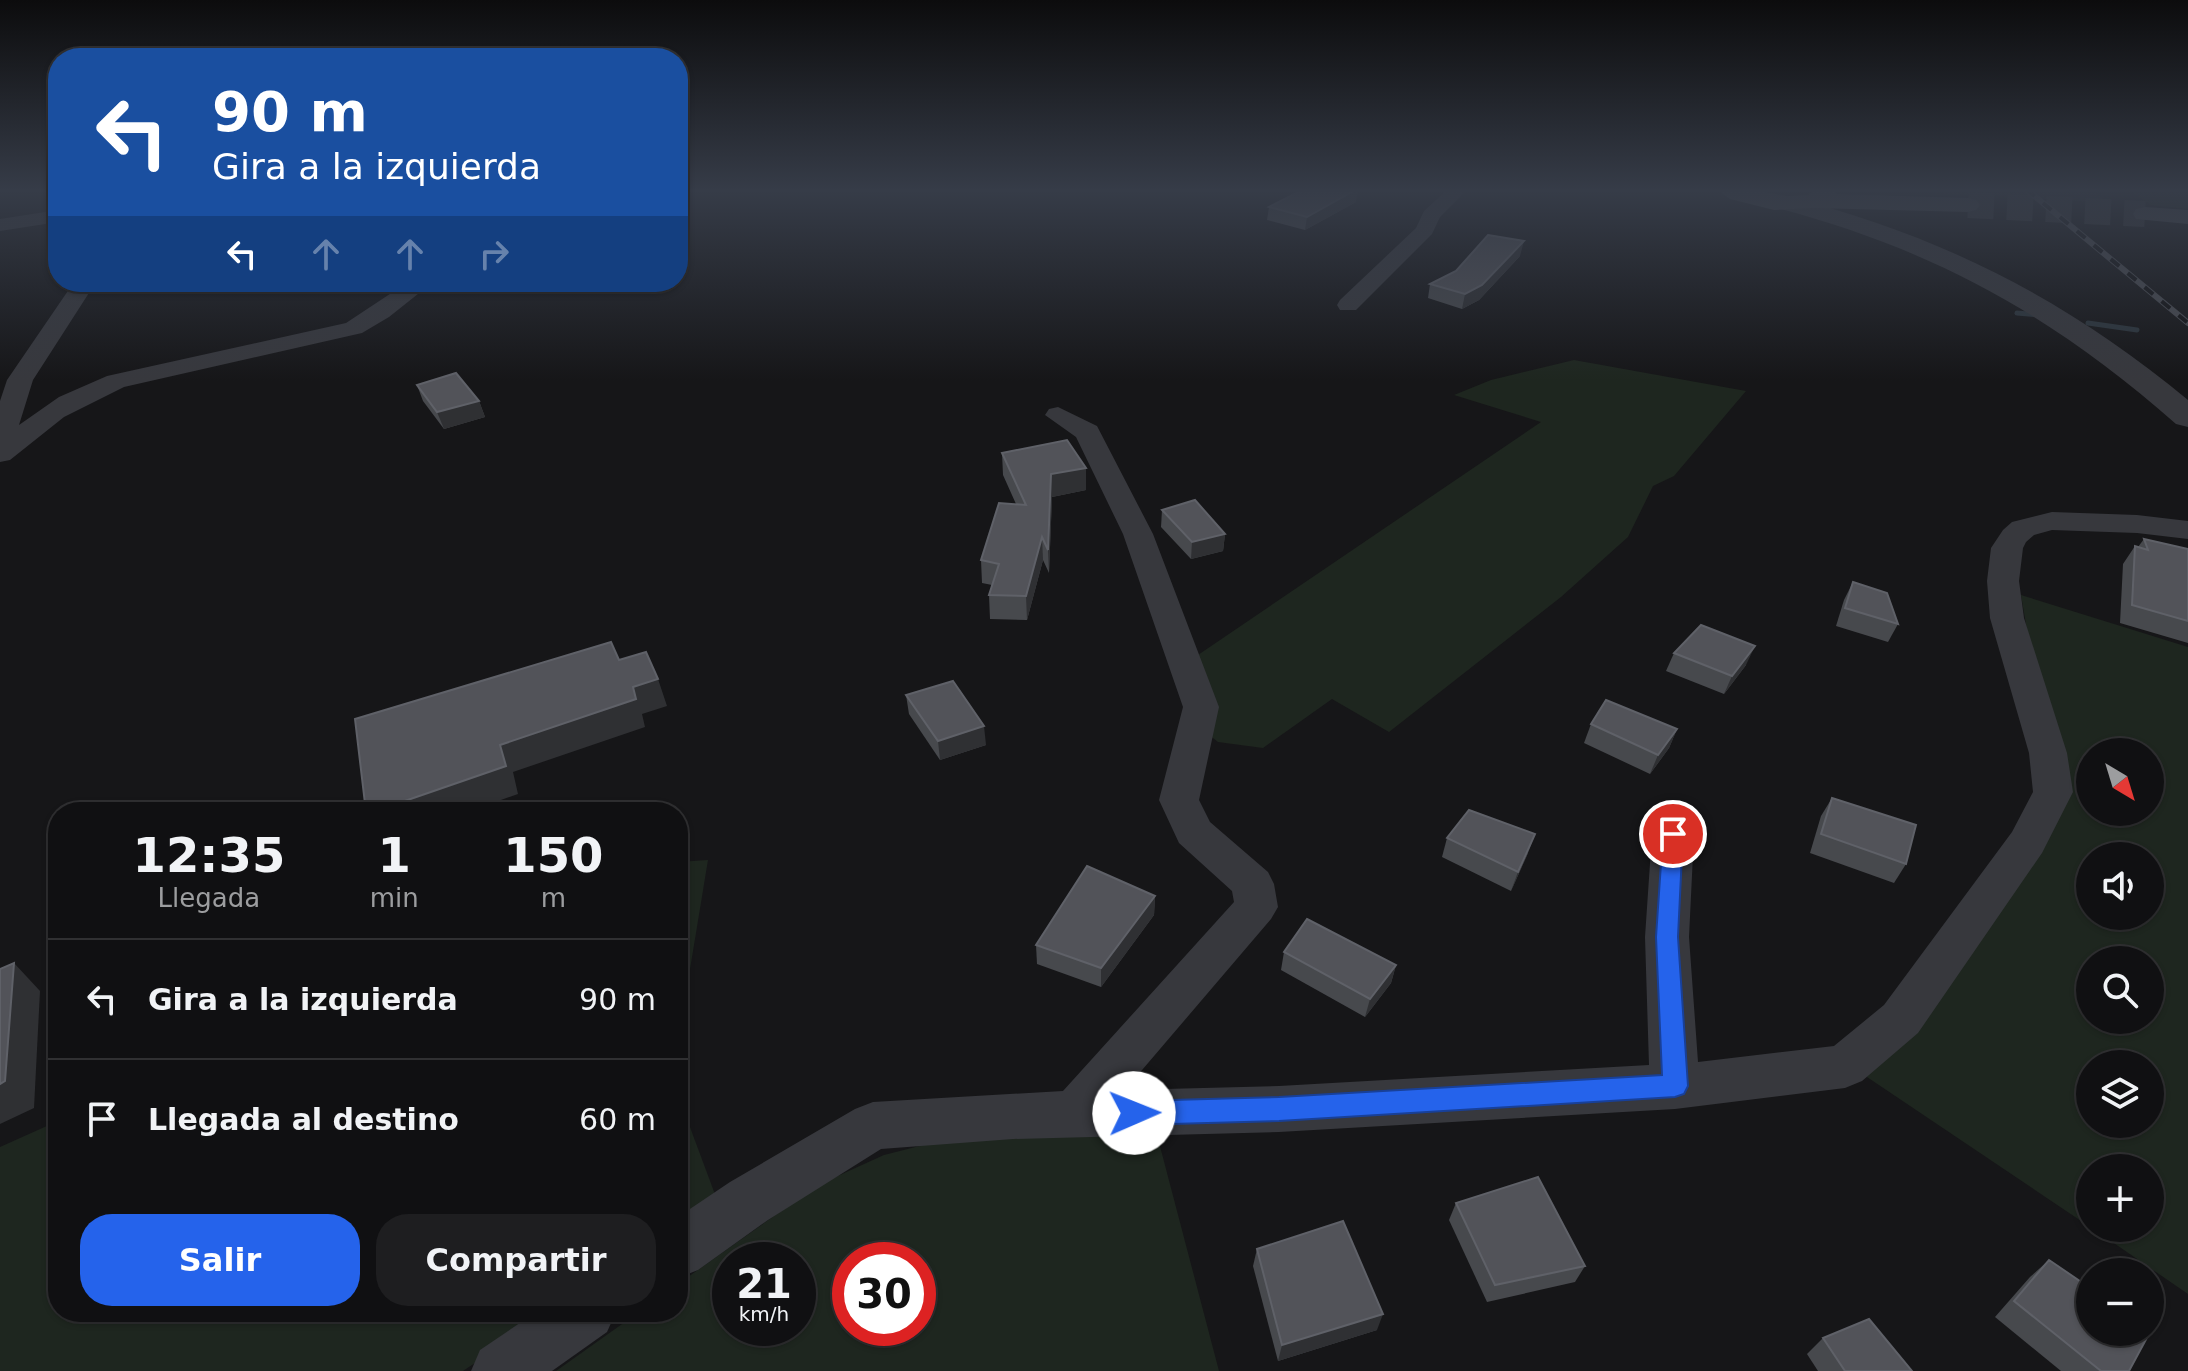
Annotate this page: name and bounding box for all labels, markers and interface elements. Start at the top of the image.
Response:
text: 90 m [212,79,368,144]
icon: left [80,80,184,184]
text: Gira a la izquierda [212,146,541,187]
icon: left [220,232,264,276]
icon: ahead [304,232,348,276]
icon: ahead [388,232,432,276]
icon: right [472,232,516,276]
north arrow [2076,738,2164,826]
map controls [2076,738,2164,1346]
pin [1639,800,1707,868]
icon: arrive [1651,812,1695,856]
text: 12:35 [132,827,285,883]
text: 1 [378,827,411,883]
text: 150 [503,827,603,883]
button: sound [2076,842,2164,930]
text: Llegada [158,883,260,913]
text: min [370,883,419,913]
text: m [541,883,566,913]
button: search [2076,946,2164,1034]
icon: left [80,977,124,1021]
text: Gira a la izquierda [148,982,458,1017]
text: 90 m [579,982,656,1017]
button: layers [2076,1050,2164,1138]
position arrow [1092,1071,1176,1155]
icon: arrive [80,1097,124,1141]
text: Llegada al destino [148,1102,459,1137]
text: 60 m [579,1102,656,1137]
button: + [2076,1154,2164,1242]
button: Salir [80,1214,360,1306]
button: Compartir [376,1214,656,1306]
speed limit sign: 30 [832,1242,936,1346]
button: − [2076,1258,2164,1346]
text: 21 [736,1261,792,1307]
text: km/h [739,1302,789,1326]

